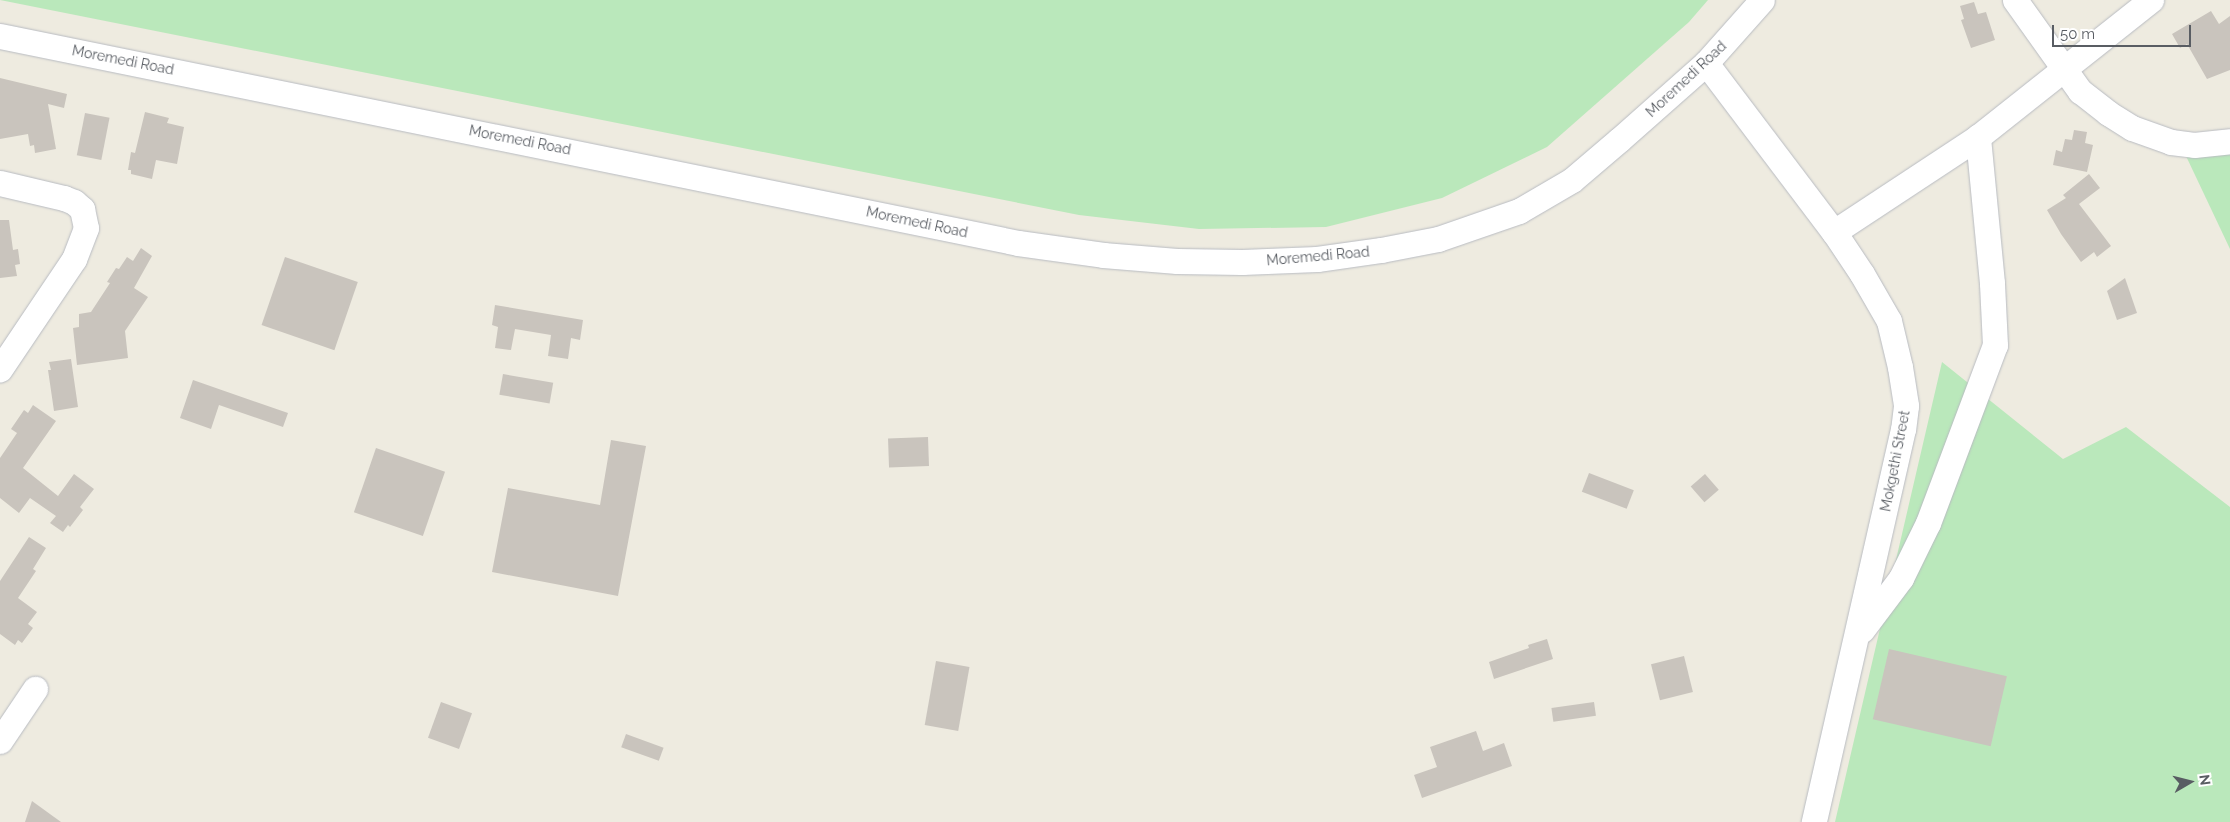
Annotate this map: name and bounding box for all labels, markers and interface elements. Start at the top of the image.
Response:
scale bar [2055,15,2194,47]
text: 50 m [2060,25,2095,43]
street label: Moremedi Road [1642,38,1730,120]
street label: Moremedi Road [71,42,175,78]
street label: Moremedi Road [468,122,572,158]
street label: Moremedi Road [865,203,969,241]
street label: Moremedi Road [1266,243,1370,269]
street label: Mokgethi Street [1877,409,1913,513]
north arrow [2165,757,2215,807]
text: N [2196,774,2214,786]

